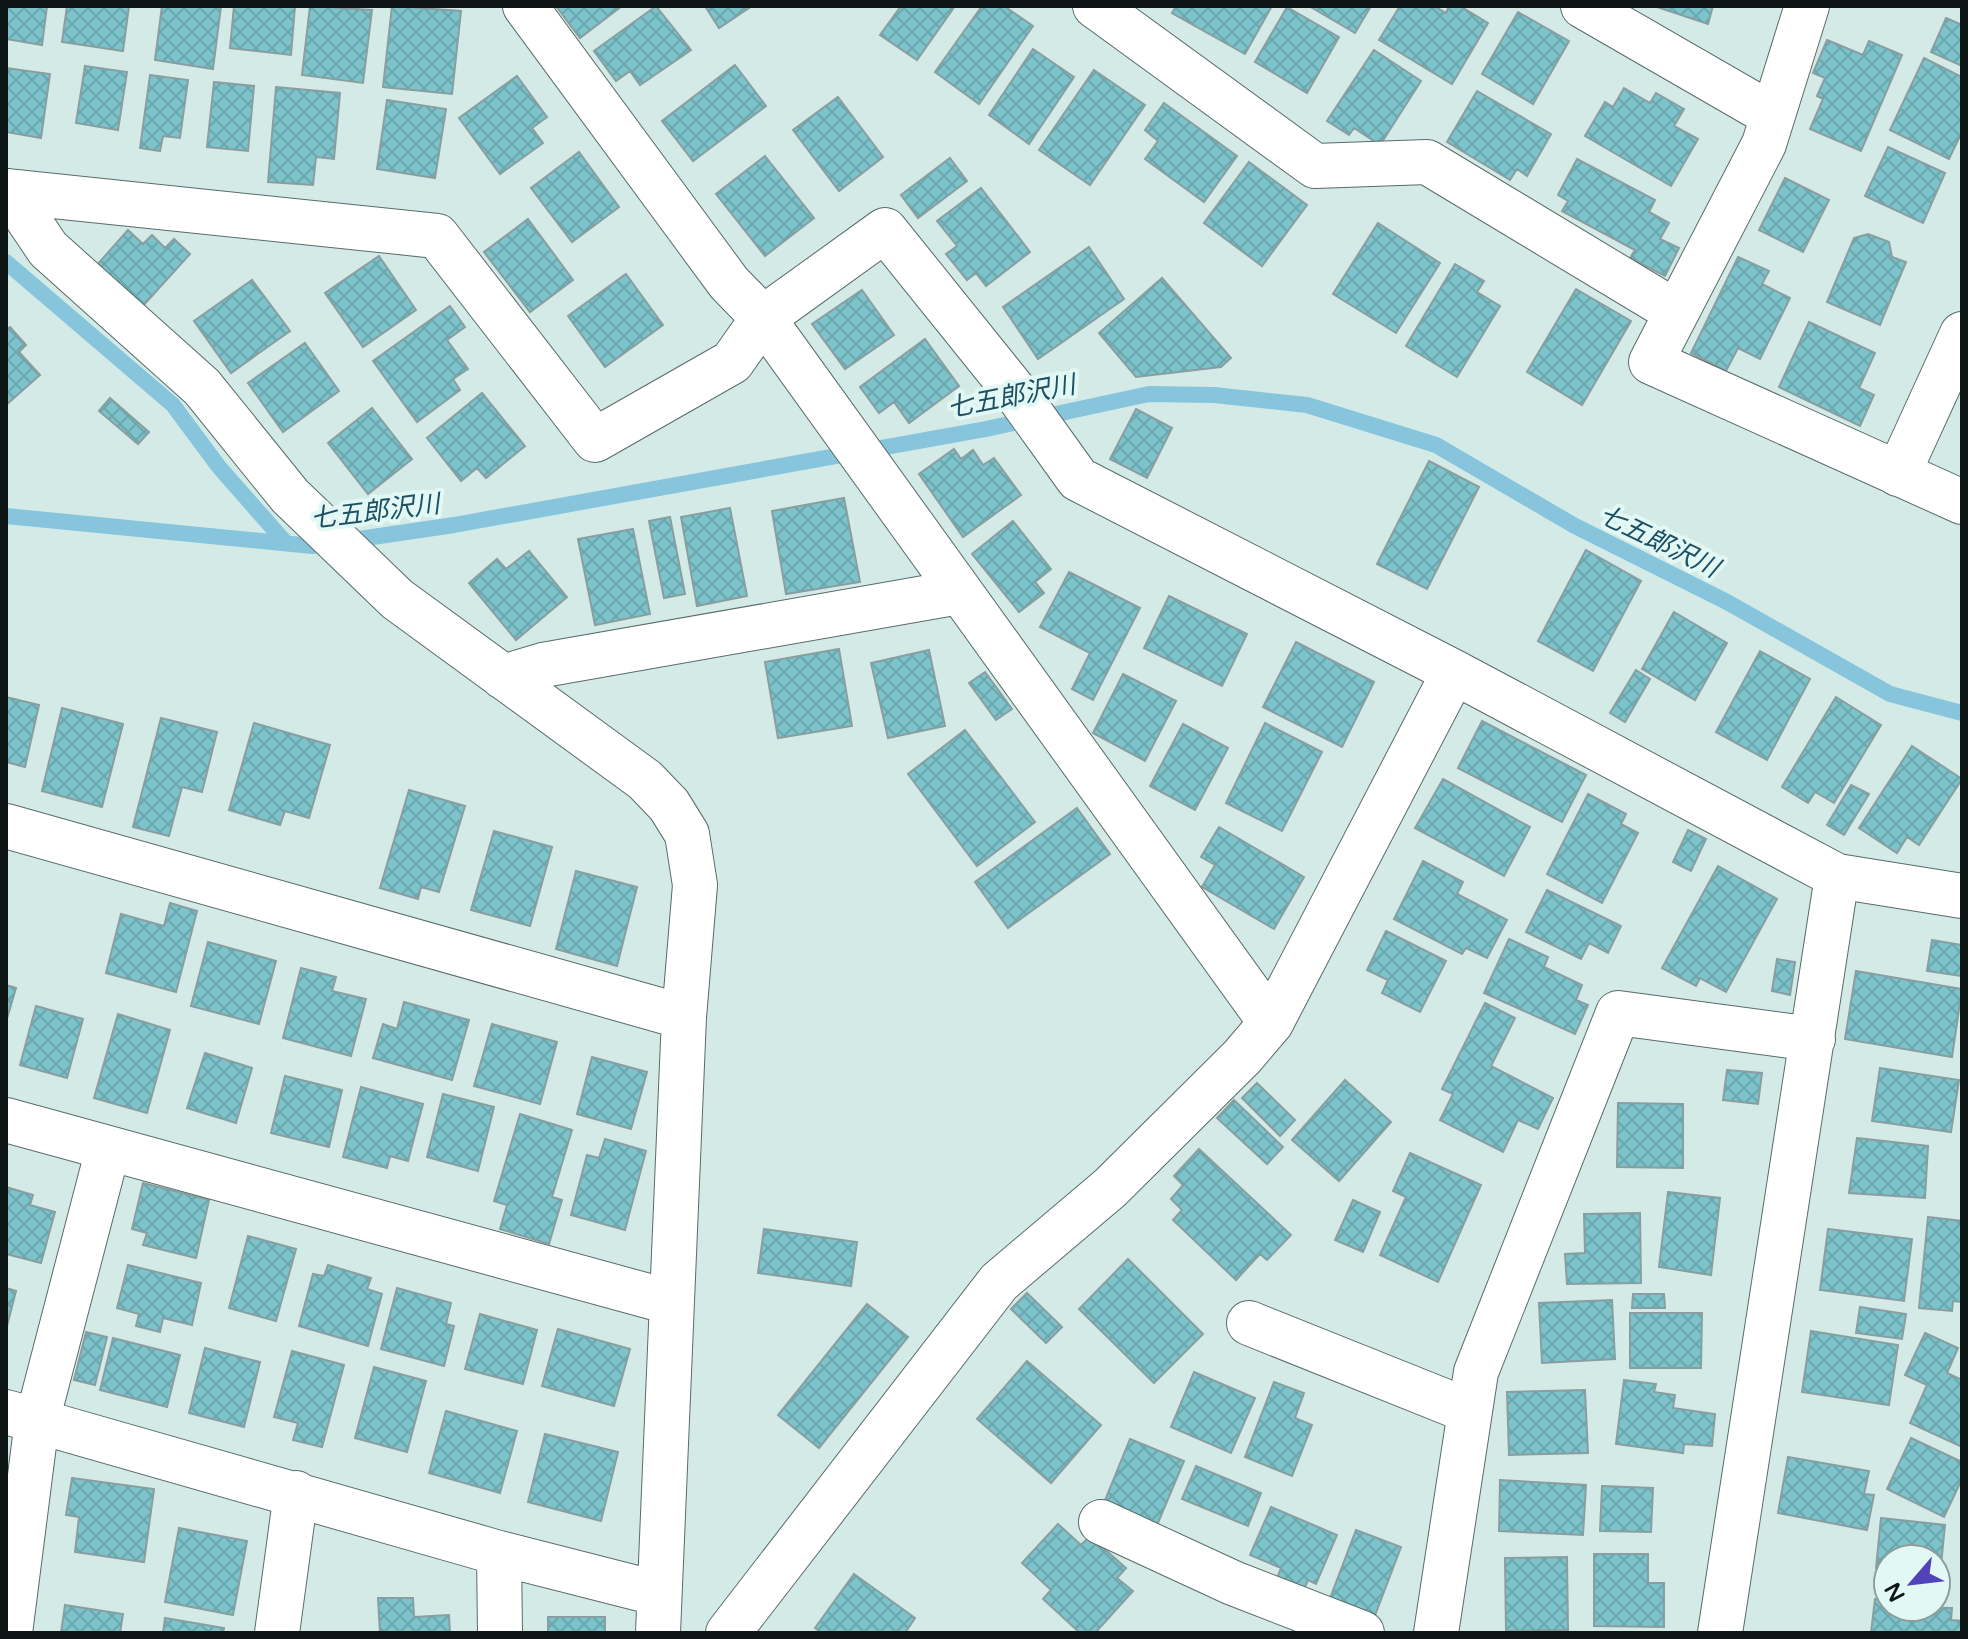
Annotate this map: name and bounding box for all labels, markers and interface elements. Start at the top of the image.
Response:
water label: 七五郎沢川 [944,368,1081,424]
water label: 七五郎沢川 [309,488,444,535]
water label: 七五郎沢川 [1594,499,1727,585]
north arrow [1872,1543,1952,1623]
text: N [1880,1578,1911,1606]

